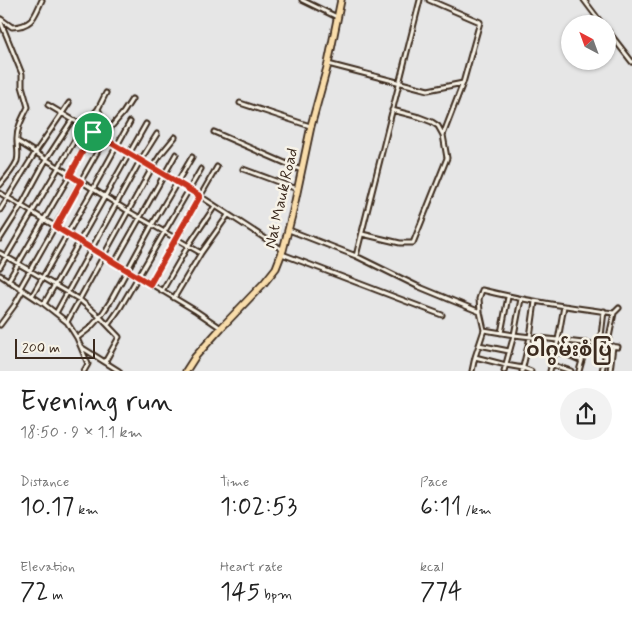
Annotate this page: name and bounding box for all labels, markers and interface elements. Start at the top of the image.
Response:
north arrow [561,15,616,70]
map controls [561,15,616,70]
pin [72,111,114,153]
icon: arrive [79,118,107,146]
street label: Nat Mauk Road [260,146,303,251]
scale bar [15,336,95,359]
district label: ဝါဂွမ်းစံပြ [526,336,612,365]
text: 200 m [22,339,60,357]
text: Evening run [20,384,173,421]
button: share [560,388,612,440]
text: 18:50 · 9 × 1.1 km [20,422,143,443]
text: Distance [20,473,69,491]
text: Time [220,473,249,491]
text: Pace [420,473,448,491]
text: 10.17 [20,491,74,524]
text: 1:02:53 [220,491,297,524]
text: 6:11 [420,491,461,524]
text: km [74,501,99,519]
text: /km [461,501,492,519]
text: Elevation [20,558,75,576]
text: Heart rate [220,558,283,576]
text: kcal [420,558,444,576]
text: 72 [20,576,48,609]
text: 145 [220,576,260,609]
text: 774 [420,576,462,609]
text: m [48,586,63,604]
text: bpm [260,586,292,604]

